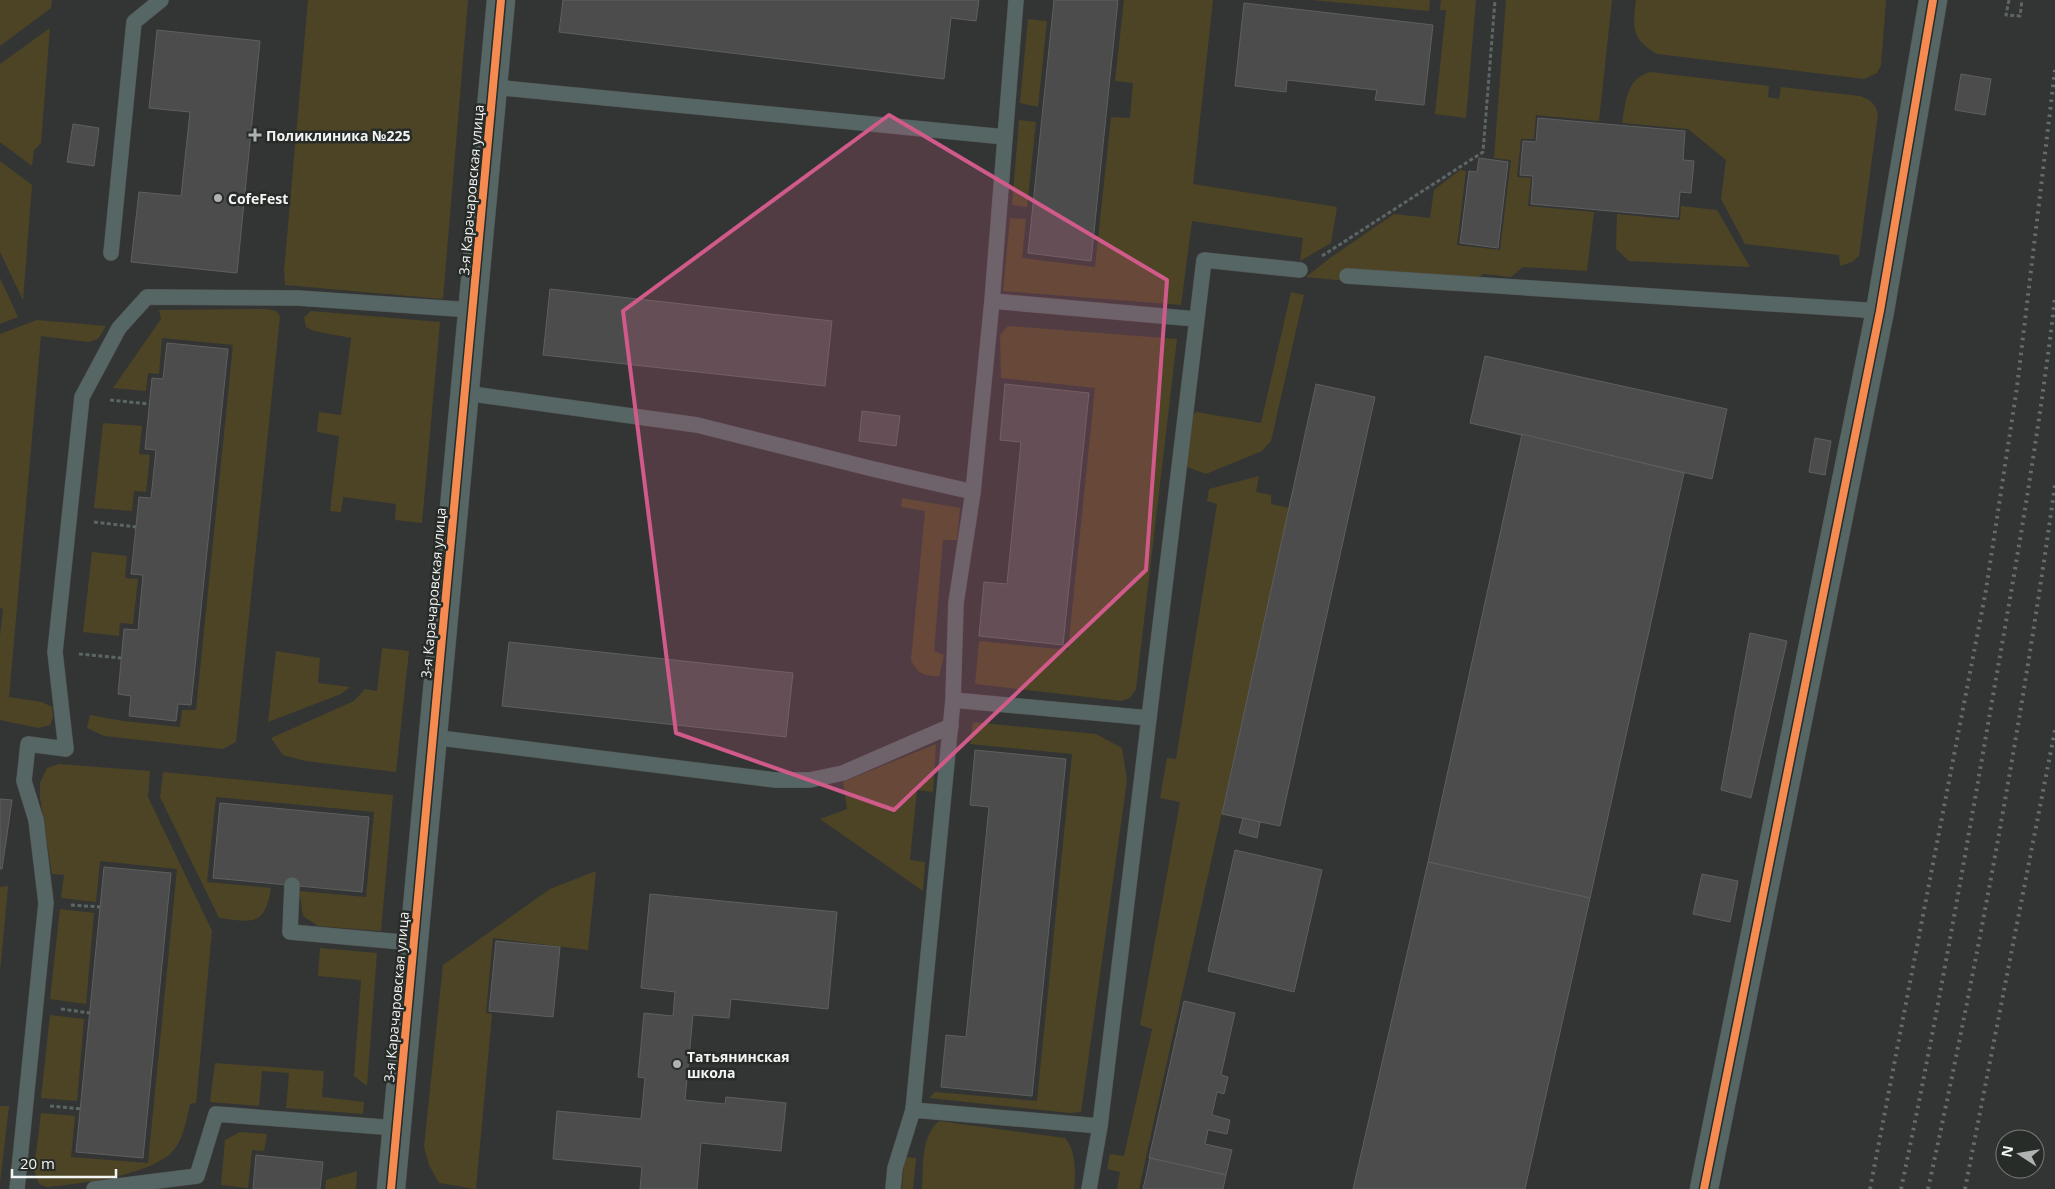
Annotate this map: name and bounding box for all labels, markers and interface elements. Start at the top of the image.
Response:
street label: 3-я Карачаровская улица [454,104,488,276]
place label: Поликлиника №225 [266,126,411,145]
marker: Поликлиника №225 [248,128,262,142]
place label: CofeFest [228,189,288,208]
marker: CofeFest [212,192,224,204]
street label: 3-я Карачаровская улица [416,507,450,679]
street label: 3-я Карачаровская улица [379,911,413,1083]
place label: Татьянинская школа [687,1047,789,1082]
marker: Татьянинская школа [671,1058,683,1070]
north arrow [1995,1129,2045,1179]
text: N [1996,1144,2017,1159]
scale bar [12,1146,116,1178]
text: 20 m [20,1153,55,1173]

